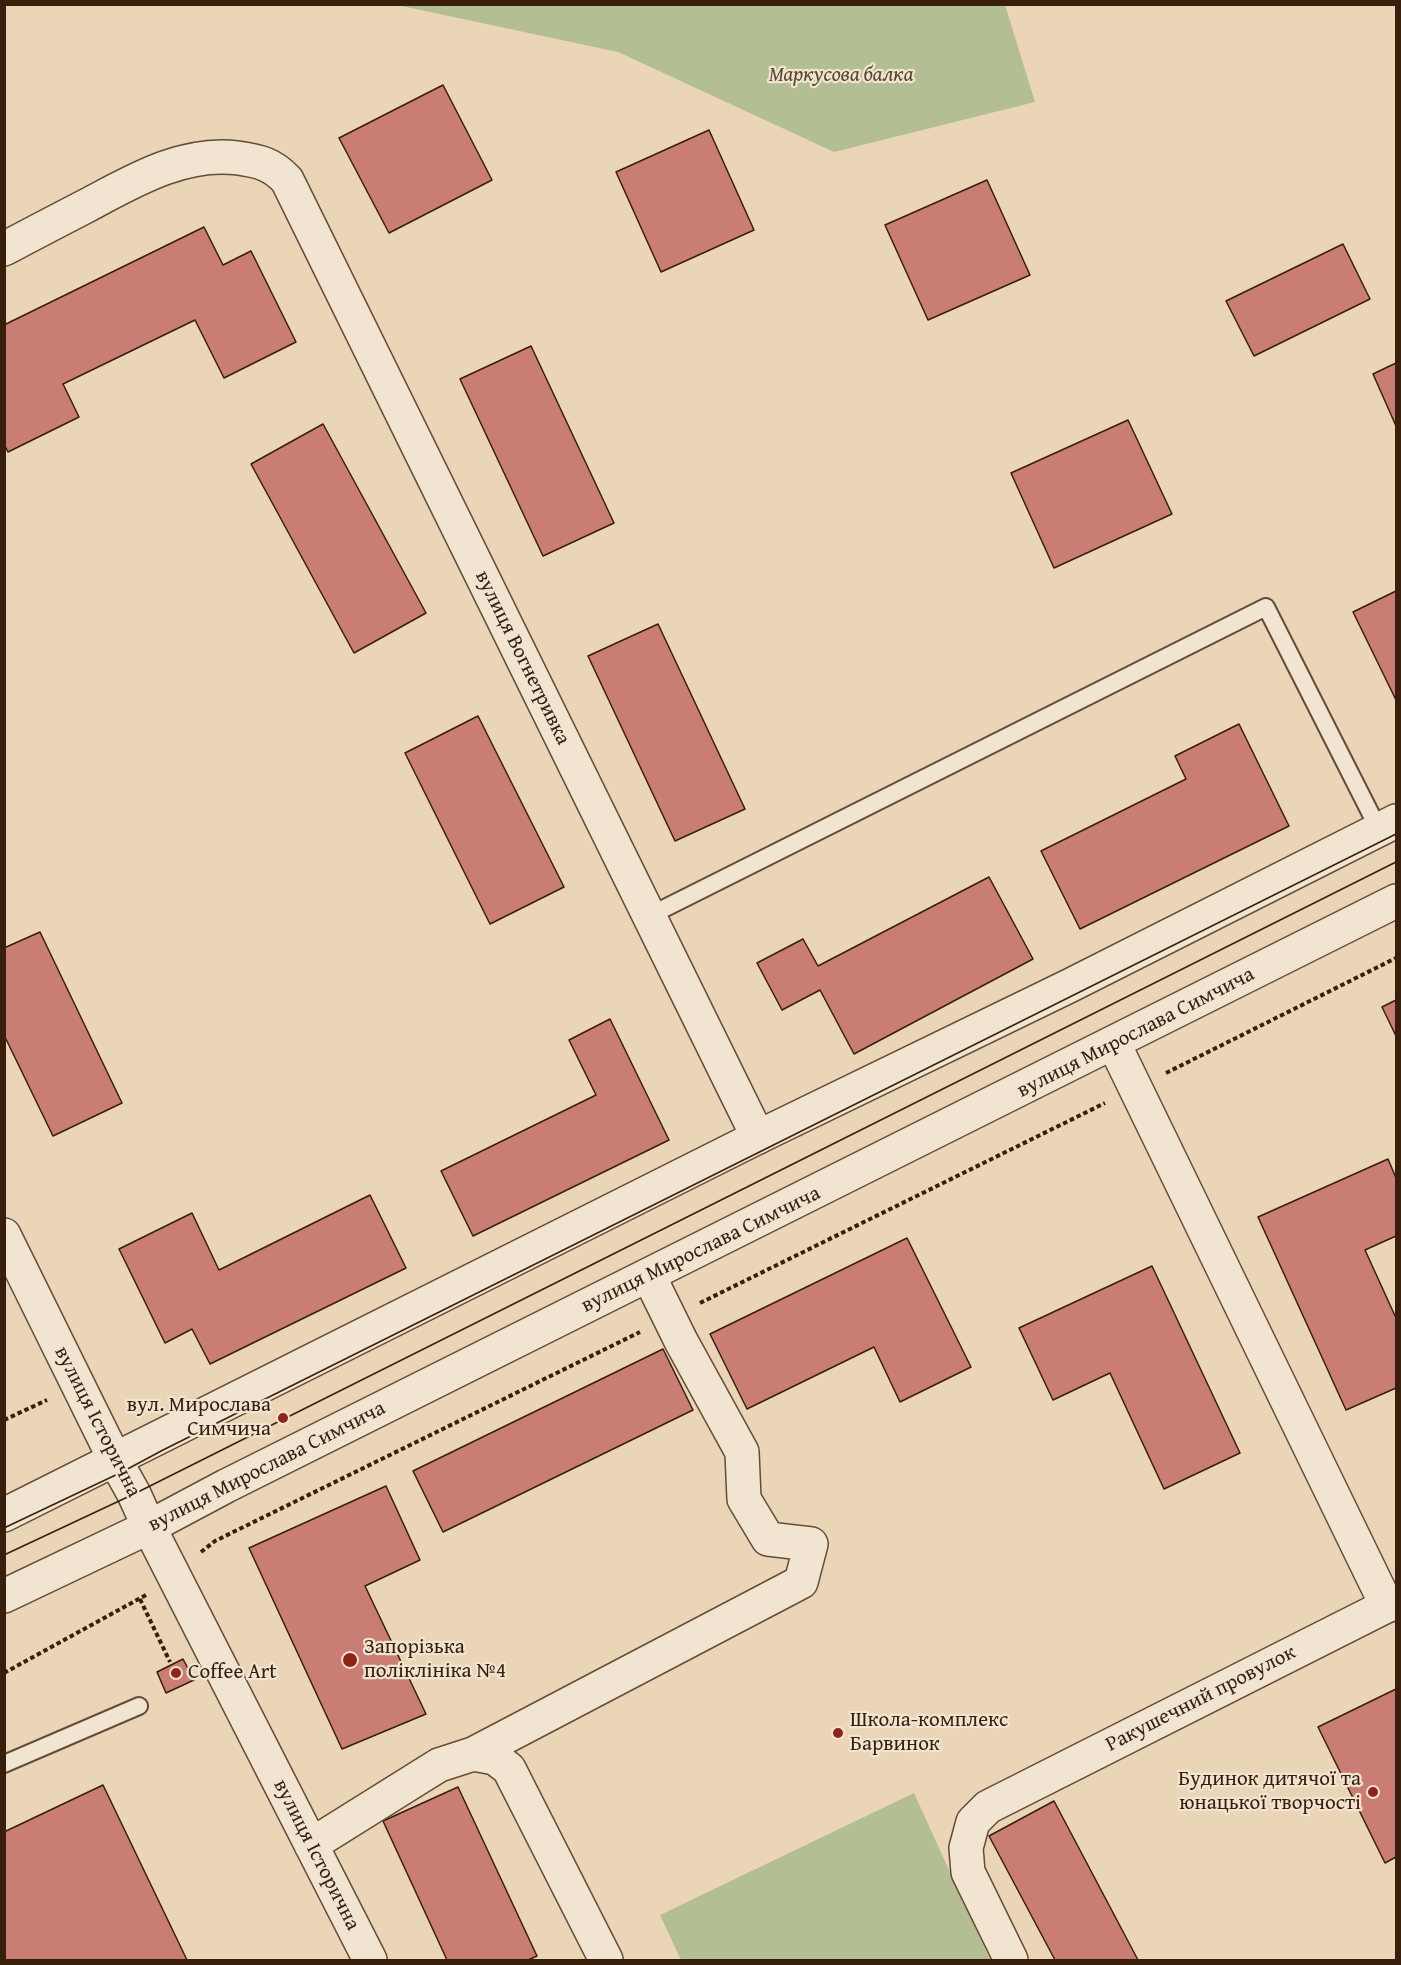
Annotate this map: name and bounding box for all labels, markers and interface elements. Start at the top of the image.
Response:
park label: Маркусова балка [769,63,913,89]
street label: вулиця Вогнетривка [469,567,575,749]
street label: вулиця Мирослава Симчича [1013,962,1259,1104]
street label: вулиця Мирослава Симчича [577,1181,825,1319]
street label: вулиця Історична [48,1342,146,1502]
place label: вул. Мирослава Симчича [127,1393,271,1443]
street label: вулиця Мирослава Симчича [144,1396,390,1538]
marker: вул. Мирослава Симчича [276,1411,290,1425]
place label: Запорізька поліклініка №4 [364,1635,506,1685]
street label: Ракушечний провулок [1102,1640,1300,1758]
marker: Запорізька поліклініка №4 [341,1651,359,1669]
place label: Coffee Art [188,1660,277,1686]
marker: Coffee Art [169,1666,183,1680]
place label: Школа-комплекс Барвинок [850,1708,1008,1758]
marker: Школа-комплекс Барвинок [831,1726,845,1740]
place label: Будинок дитячої та юнацької творчості [1178,1767,1361,1817]
street label: вулиця Історична [267,1775,365,1935]
marker: Будинок дитячої та юнацької творчості [1366,1785,1380,1799]

